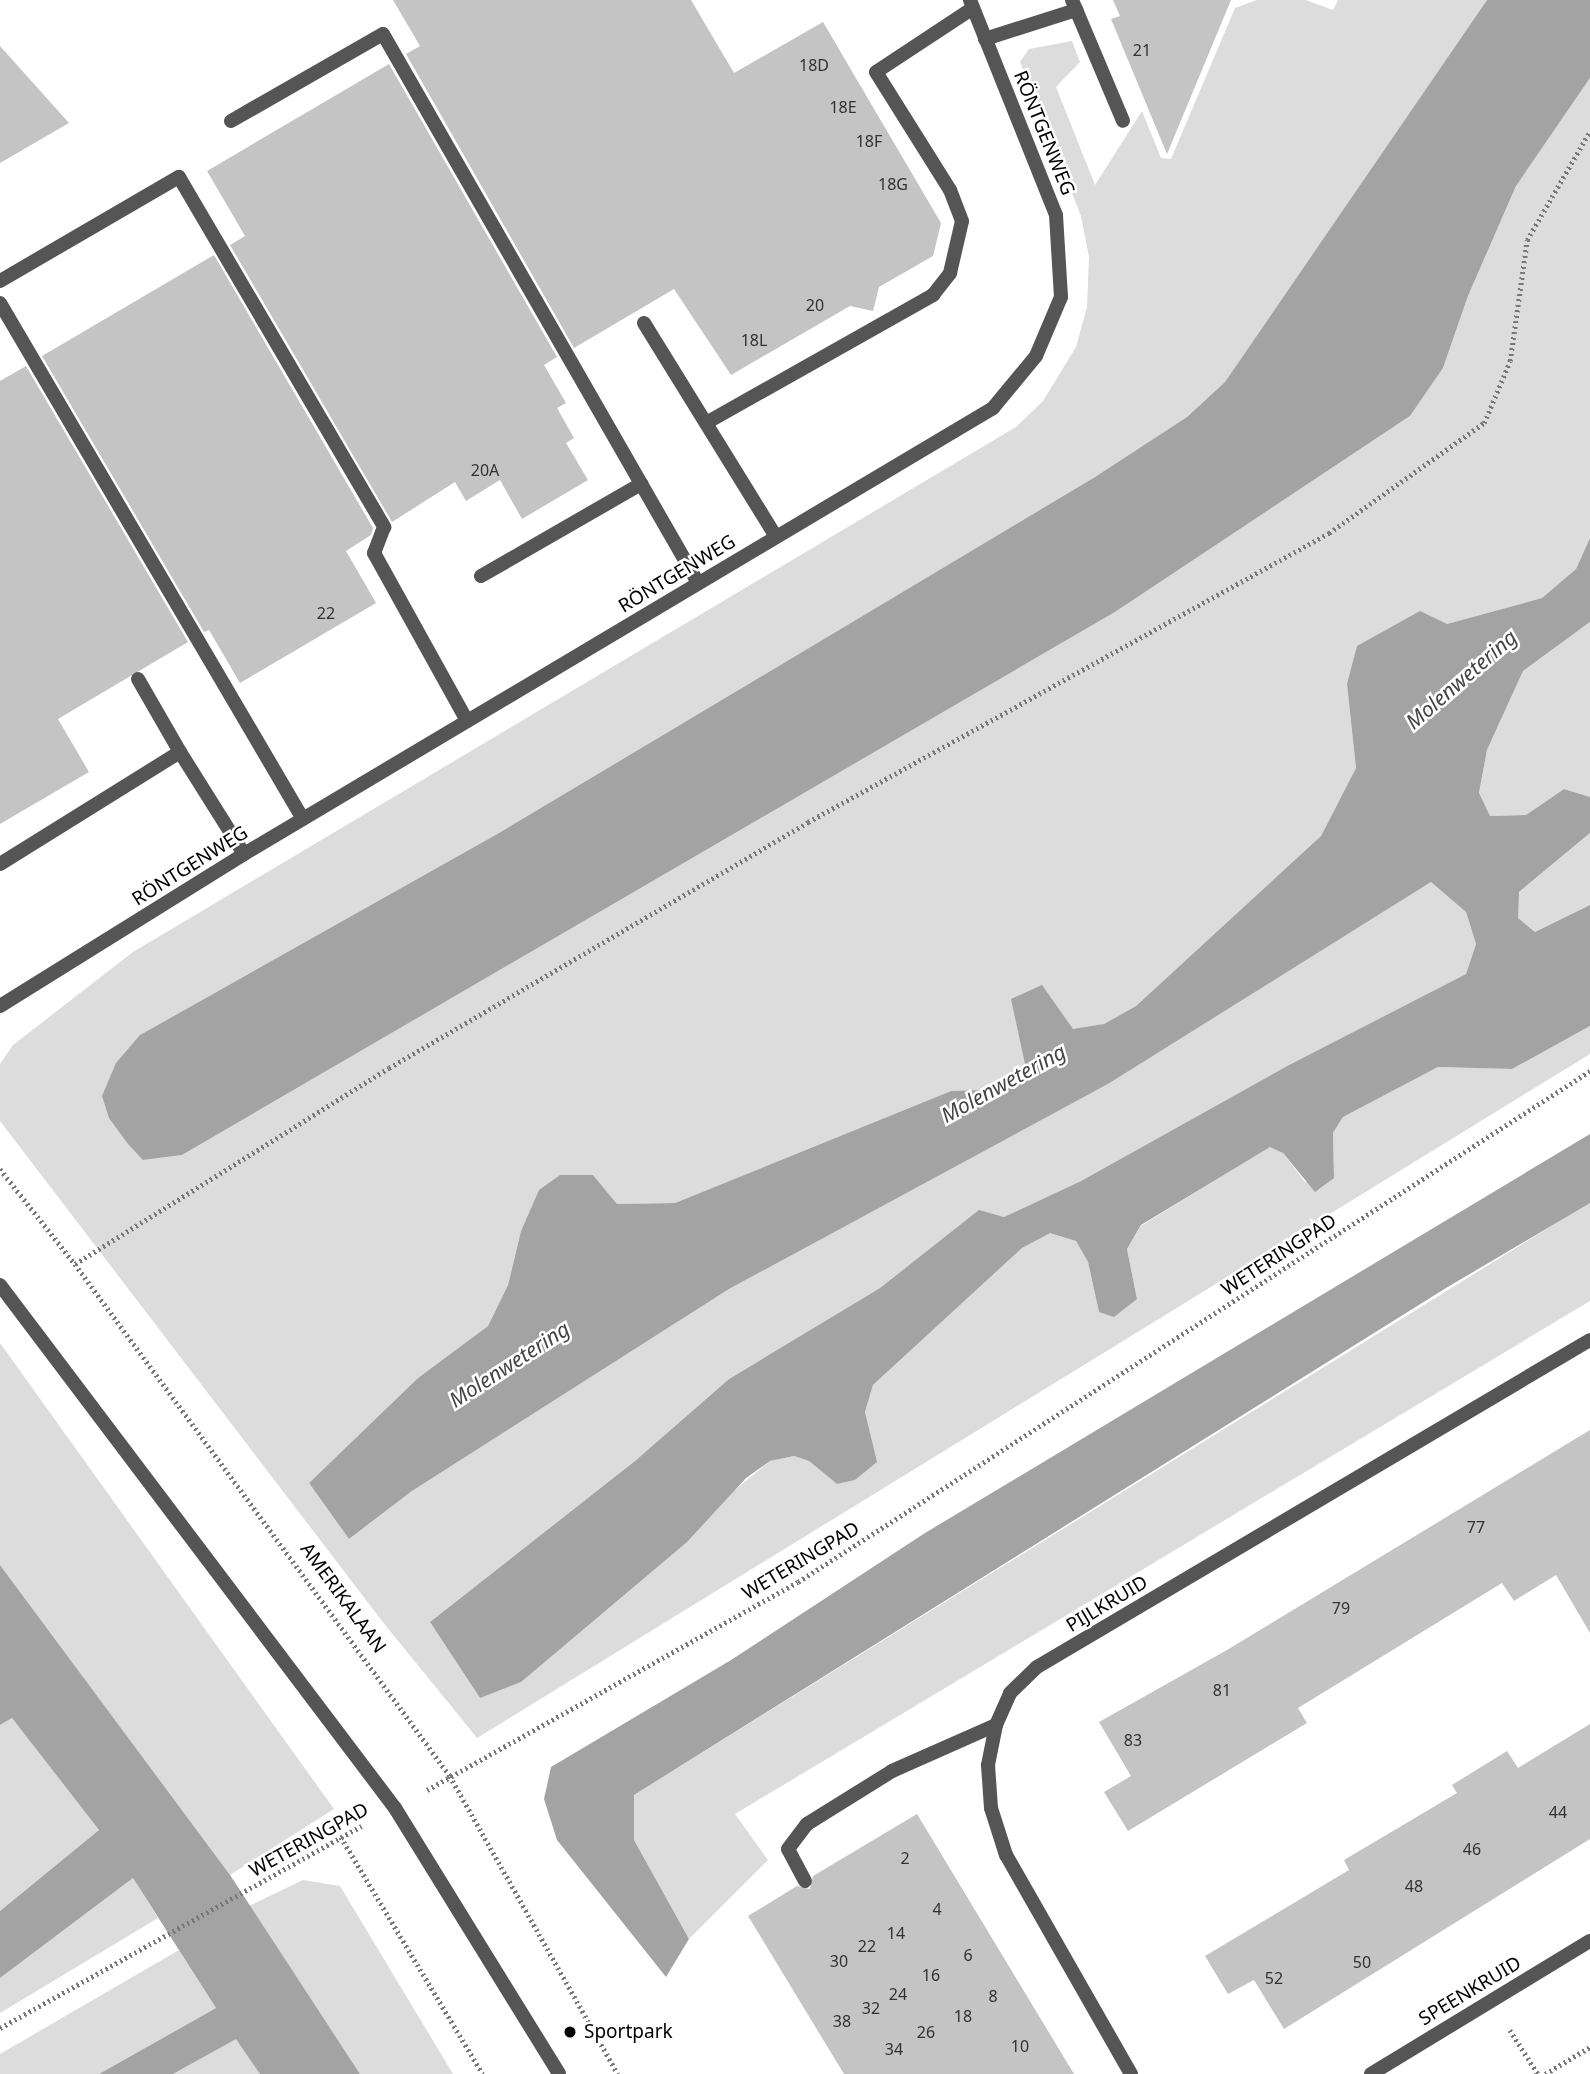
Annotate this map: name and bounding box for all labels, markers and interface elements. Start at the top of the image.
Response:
house number: 21 [1133,40,1151,60]
house number: 18D [799,55,829,75]
street label: RÖNTGENWEG [1009,67,1079,199]
house number: 18E [829,97,857,117]
house number: 18F [856,131,882,151]
house number: 18G [878,174,908,194]
house number: 20 [806,295,824,315]
house number: 18L [741,330,767,350]
house number: 20A [471,460,499,480]
street label: RÖNTGENWEG [614,530,740,618]
house number: 22 [317,603,335,623]
water label: Molenwetering [1400,624,1522,734]
street label: RÖNTGENWEG [128,821,252,911]
water label: Molenwetering [936,1038,1070,1128]
street label: WETERINGPAD [1217,1209,1341,1301]
water label: Molenwetering [444,1316,574,1412]
street label: WETERINGPAD [738,1517,864,1605]
house number: 77 [1467,1517,1485,1537]
street label: AMERIKALAAN [295,1538,391,1658]
street label: PIJLKRUID [1062,1571,1152,1637]
house number: 79 [1332,1598,1350,1618]
house number: 81 [1213,1680,1231,1700]
house number: 83 [1124,1730,1142,1750]
street label: WETERINGPAD [246,1798,372,1882]
house number: 44 [1549,1802,1567,1822]
house number: 46 [1463,1839,1481,1859]
house number: 2 [900,1848,910,1868]
house number: 48 [1405,1876,1423,1896]
house number: 4 [932,1899,942,1919]
house number: 14 [887,1923,905,1943]
house number: 22 [858,1936,876,1956]
house number: 6 [963,1945,973,1965]
house number: 30 [830,1951,848,1971]
house number: 50 [1353,1952,1371,1972]
street label: SPEENKRUID [1415,1952,1525,2030]
house number: 16 [922,1965,940,1985]
house number: 52 [1265,1968,1283,1988]
house number: 24 [889,1984,907,2004]
house number: 8 [988,1986,998,2006]
house number: 32 [862,1998,880,2018]
house number: 18 [954,2006,972,2026]
house number: 38 [833,2011,851,2031]
place label: Sportpark [584,2021,673,2043]
house number: 26 [917,2022,935,2042]
marker: Sportpark [562,2024,578,2040]
house number: 10 [1011,2036,1029,2056]
house number: 34 [885,2039,903,2059]

